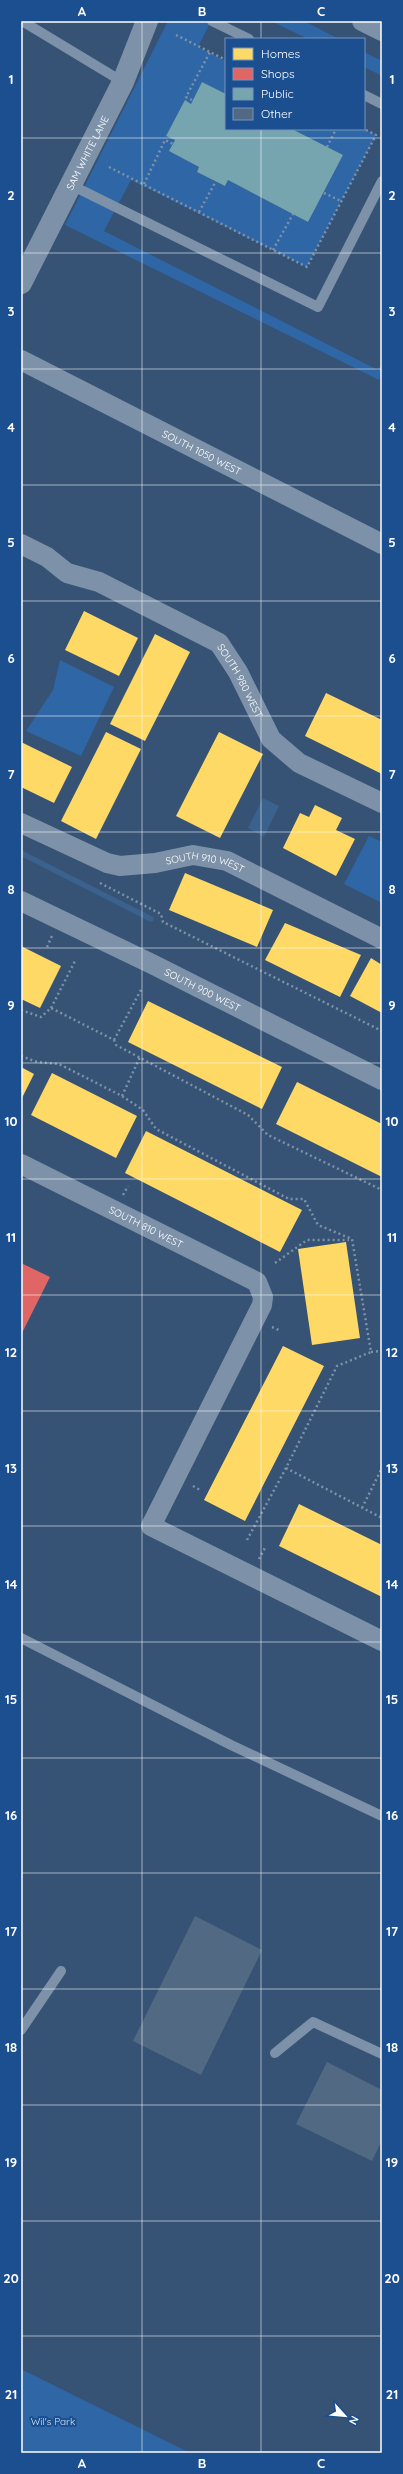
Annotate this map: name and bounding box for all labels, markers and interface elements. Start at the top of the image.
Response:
text: A [78,3,87,19]
text: B [198,3,206,19]
text: C [317,3,325,19]
legend [225,38,365,130]
text: Homes [261,46,301,61]
text: Shops [261,66,295,81]
text: 1 [8,71,14,87]
text: 1 [389,71,395,87]
text: Public [261,86,294,101]
text: Other [261,106,293,121]
street label: SAM WHITE LANE [63,113,112,192]
text: 2 [7,187,15,203]
text: 2 [388,187,396,203]
text: 3 [8,303,15,319]
text: 3 [389,303,396,319]
text: 4 [7,419,15,435]
text: 4 [388,419,396,435]
street label: SOUTH 1050 WEST [160,427,244,478]
text: 5 [7,534,15,550]
text: 5 [388,534,396,550]
street label: SOUTH 980 WEST [215,641,266,720]
text: 6 [7,650,15,666]
text: 6 [388,650,396,666]
text: 7 [7,766,15,782]
text: 7 [388,766,396,782]
street label: SOUTH 910 WEST [164,848,247,875]
text: 8 [7,881,15,897]
text: 8 [388,881,396,897]
street label: SOUTH 900 WEST [162,965,243,1014]
text: 9 [7,997,15,1013]
text: 9 [388,997,396,1013]
text: 10 [4,1113,18,1129]
text: 10 [385,1113,399,1129]
street label: SOUTH 810 WEST [107,1203,185,1251]
text: 11 [6,1229,16,1245]
text: 11 [387,1229,397,1245]
text: 12 [5,1344,17,1360]
text: 12 [386,1344,398,1360]
text: 13 [5,1460,17,1476]
text: 13 [386,1460,398,1476]
text: 14 [5,1576,18,1592]
text: 14 [386,1576,399,1592]
text: 15 [5,1691,17,1707]
text: 15 [386,1691,398,1707]
text: 16 [5,1807,17,1823]
text: 16 [386,1807,398,1823]
text: 17 [5,1923,17,1939]
text: 17 [386,1923,398,1939]
text: 18 [5,2039,17,2055]
text: 18 [386,2039,398,2055]
text: 19 [5,2154,17,2170]
text: 19 [386,2154,398,2170]
text: 20 [3,2270,19,2286]
text: 20 [384,2270,400,2286]
text: 21 [5,2386,17,2402]
text: 21 [386,2386,398,2402]
north arrow [325,2396,365,2436]
text: N [346,2414,362,2427]
park label: Wil's Park [31,2415,75,2428]
text: A [78,2455,87,2471]
text: B [198,2455,206,2471]
text: C [317,2455,325,2471]

